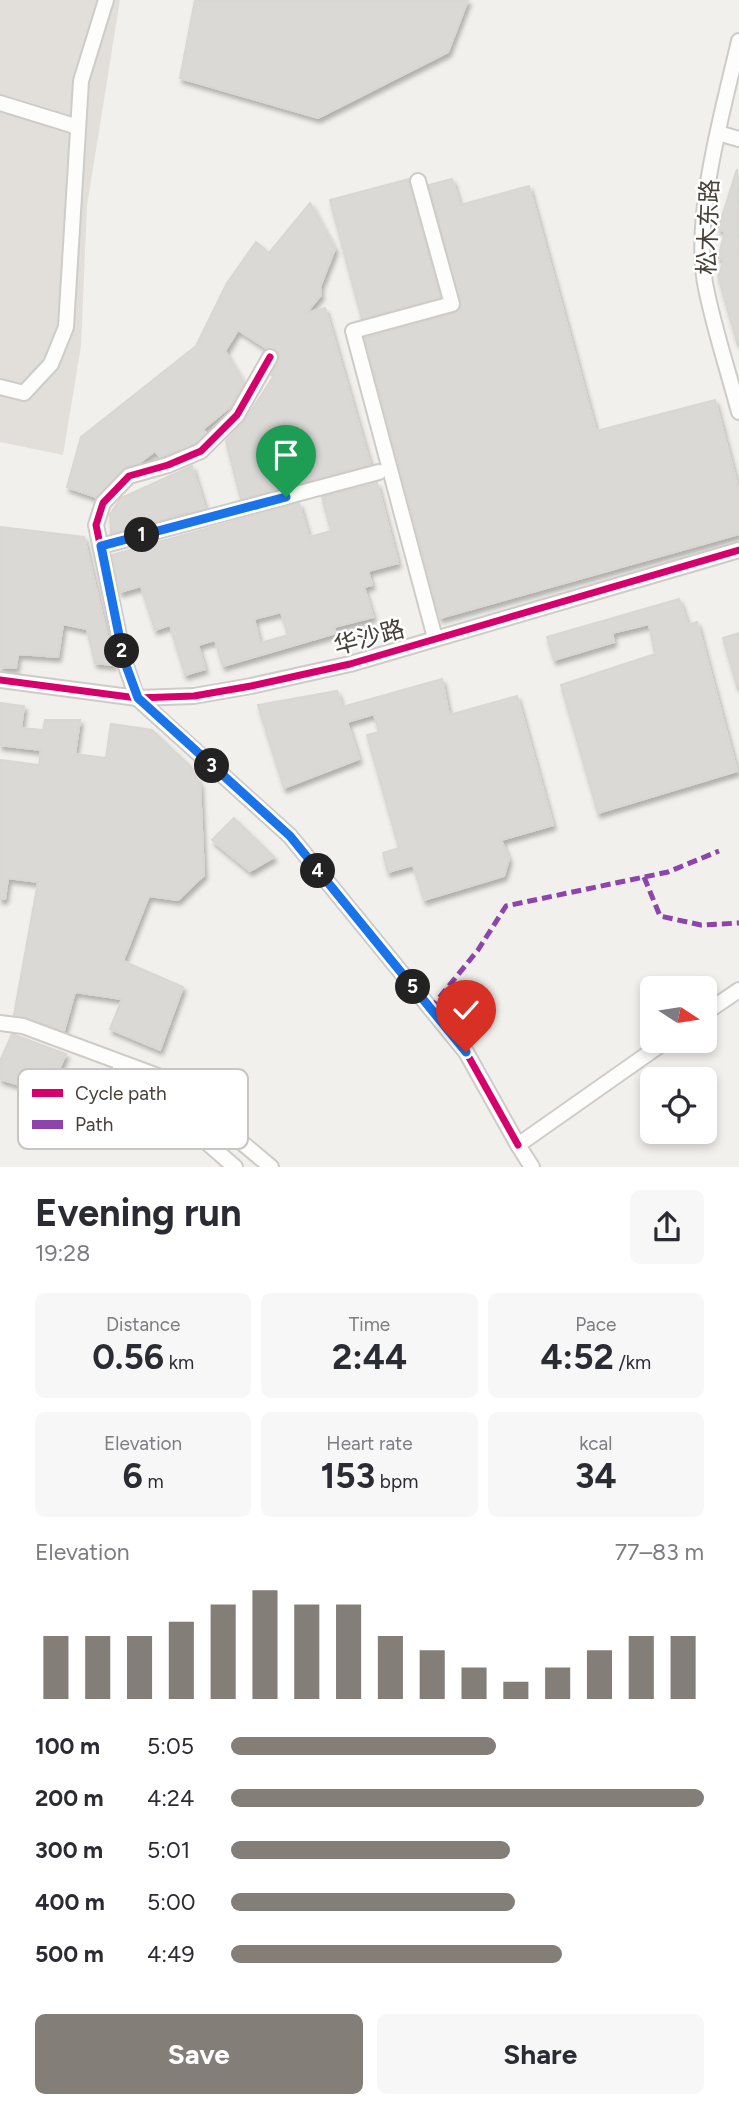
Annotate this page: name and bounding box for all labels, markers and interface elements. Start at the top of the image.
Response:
street label: 松木东路 [692,179,724,275]
pin [256,425,316,497]
icon: arrive [267,436,305,474]
pin: 1 [124,518,160,552]
text: 1 [137,523,146,546]
street label: 华沙路 [330,614,408,660]
pin: 2 [104,634,140,668]
text: 2 [116,639,127,662]
pin: 3 [194,748,230,784]
text: 3 [206,754,217,777]
pin: 4 [300,854,336,888]
text: 4 [311,859,324,882]
pin: 5 [396,970,430,1004]
text: 5 [407,975,418,998]
north arrow [640,976,718,1054]
map controls [640,976,717,1144]
pin [436,980,496,1052]
icon: check [447,991,485,1029]
button: locate [640,1067,717,1144]
legend [18,1069,248,1149]
text: Cycle path [75,1082,167,1105]
text: Path [75,1113,113,1136]
text: Evening run [35,1190,242,1236]
button: share [630,1190,704,1264]
text: 19:28 [35,1239,90,1267]
text: Distance [106,1313,180,1336]
text: Time [349,1313,390,1336]
text: Pace [575,1313,616,1336]
text: 0.56 [92,1336,164,1378]
text: 2:44 [332,1336,407,1378]
text: 4:52 [540,1336,614,1378]
text: km [164,1351,194,1374]
text: /km [614,1351,651,1374]
text: Elevation [104,1432,182,1455]
text: Heart rate [326,1432,413,1455]
text: kcal [579,1432,612,1455]
text: 6 [123,1455,143,1497]
text: 153 [321,1455,375,1497]
text: 34 [575,1455,617,1497]
text: m [143,1470,164,1493]
text: bpm [375,1470,418,1493]
text: Elevation [35,1538,130,1566]
text: 77–83 m [615,1538,704,1566]
text: 100 m [35,1732,100,1760]
text: 5:05 [147,1732,194,1760]
text: 200 m [35,1784,104,1812]
text: 4:24 [147,1784,194,1812]
text: 300 m [35,1836,103,1864]
text: 5:01 [147,1836,190,1864]
text: 400 m [35,1888,105,1916]
text: 5:00 [147,1888,196,1916]
text: 500 m [35,1940,104,1968]
text: 4:49 [147,1940,194,1968]
button: Save [35,2014,363,2094]
button: Share [377,2014,704,2094]

